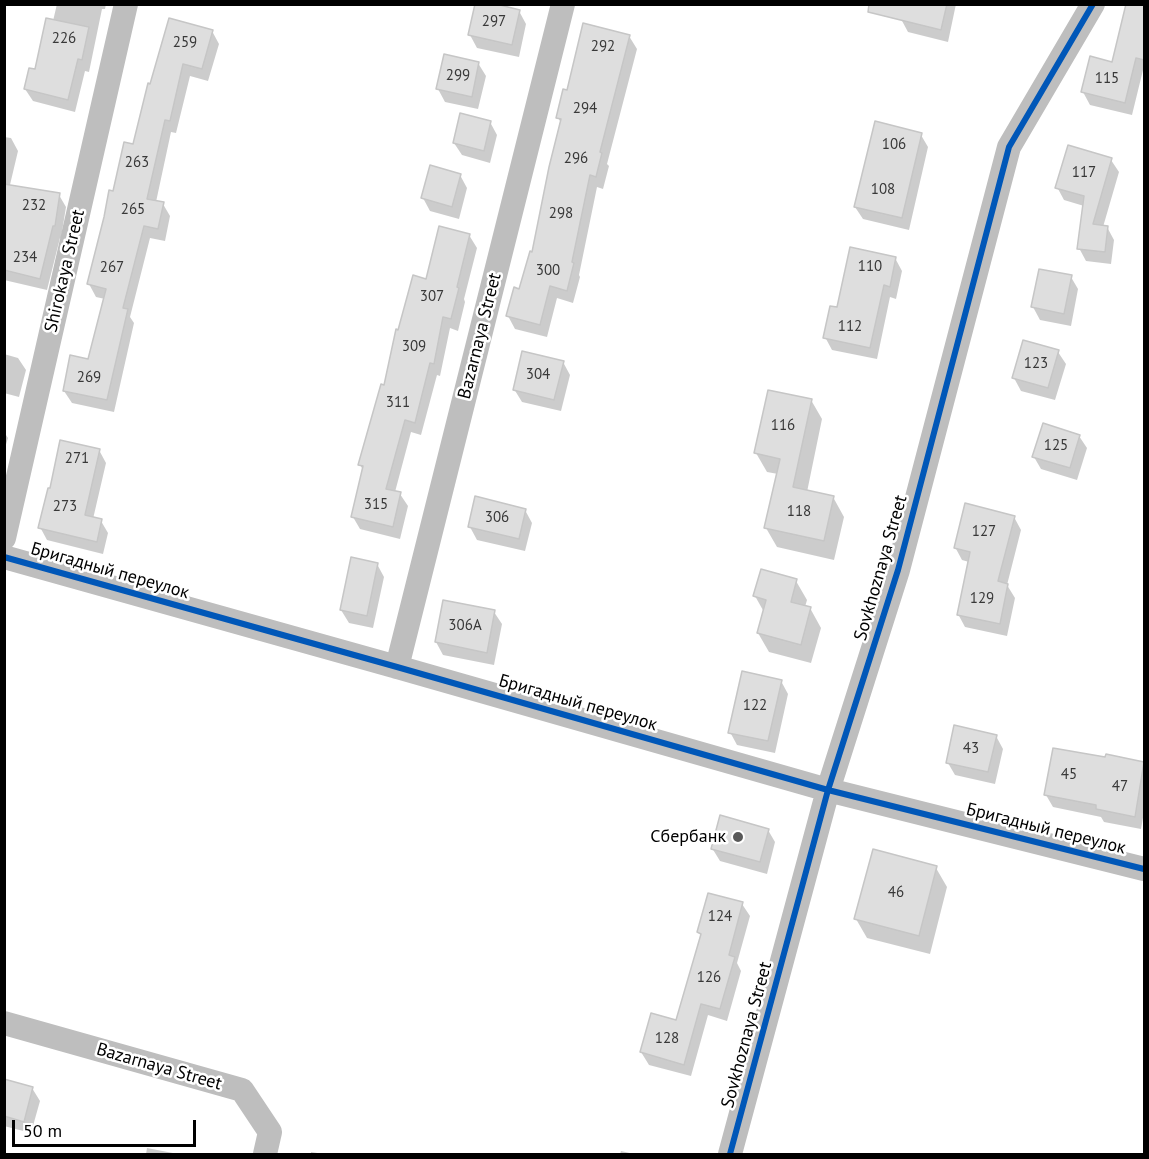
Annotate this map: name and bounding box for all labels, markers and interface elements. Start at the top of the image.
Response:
house number: 297 [482,13,506,31]
house number: 226 [52,30,76,48]
house number: 259 [173,34,197,52]
house number: 292 [591,38,615,56]
house number: 299 [446,67,470,85]
house number: 115 [1095,70,1119,88]
house number: 294 [573,100,597,118]
house number: 106 [882,136,906,154]
house number: 296 [564,150,588,168]
house number: 263 [125,154,149,172]
house number: 117 [1072,164,1096,182]
house number: 108 [871,181,895,199]
house number: 232 [22,197,46,215]
house number: 265 [121,201,145,219]
house number: 298 [549,205,573,223]
street label: Shirokaya Street [40,207,90,335]
house number: 234 [13,249,37,267]
house number: 110 [858,258,882,276]
house number: 267 [100,259,124,277]
house number: 300 [536,262,560,280]
street label: Bazarnaya Street [454,271,506,401]
house number: 307 [420,288,444,306]
house number: 112 [838,318,862,336]
house number: 309 [402,338,426,356]
house number: 123 [1024,355,1048,373]
house number: 304 [526,366,550,384]
house number: 269 [77,369,101,387]
house number: 311 [386,394,410,412]
house number: 116 [771,417,795,435]
house number: 125 [1044,437,1068,455]
house number: 271 [65,450,89,468]
street label: Sovkhoznaya Street [850,493,912,643]
house number: 315 [364,496,388,514]
house number: 273 [53,498,77,516]
house number: 118 [787,503,811,521]
house number: 306 [485,509,509,527]
house number: 127 [972,523,996,541]
street label: Бригадный переулок [28,538,192,604]
house number: 129 [970,590,994,608]
house number: 306А [448,617,482,635]
street label: Бригадный переулок [496,670,660,736]
house number: 122 [743,697,767,715]
house number: 43 [963,740,979,758]
house number: 45 [1061,766,1077,784]
house number: 47 [1112,778,1128,796]
street label: Бригадный переулок [964,799,1128,859]
place label: Сбербанк [650,826,726,848]
marker: Сбербанк [731,830,745,844]
house number: 46 [888,884,904,902]
house number: 124 [708,908,732,926]
street label: Sovkhoznaya Street [717,960,777,1110]
house number: 126 [697,969,721,987]
house number: 128 [655,1030,679,1048]
street label: Bazarnaya Street [94,1039,224,1095]
scale bar [15,1108,200,1146]
text: 50 m [23,1119,62,1142]

